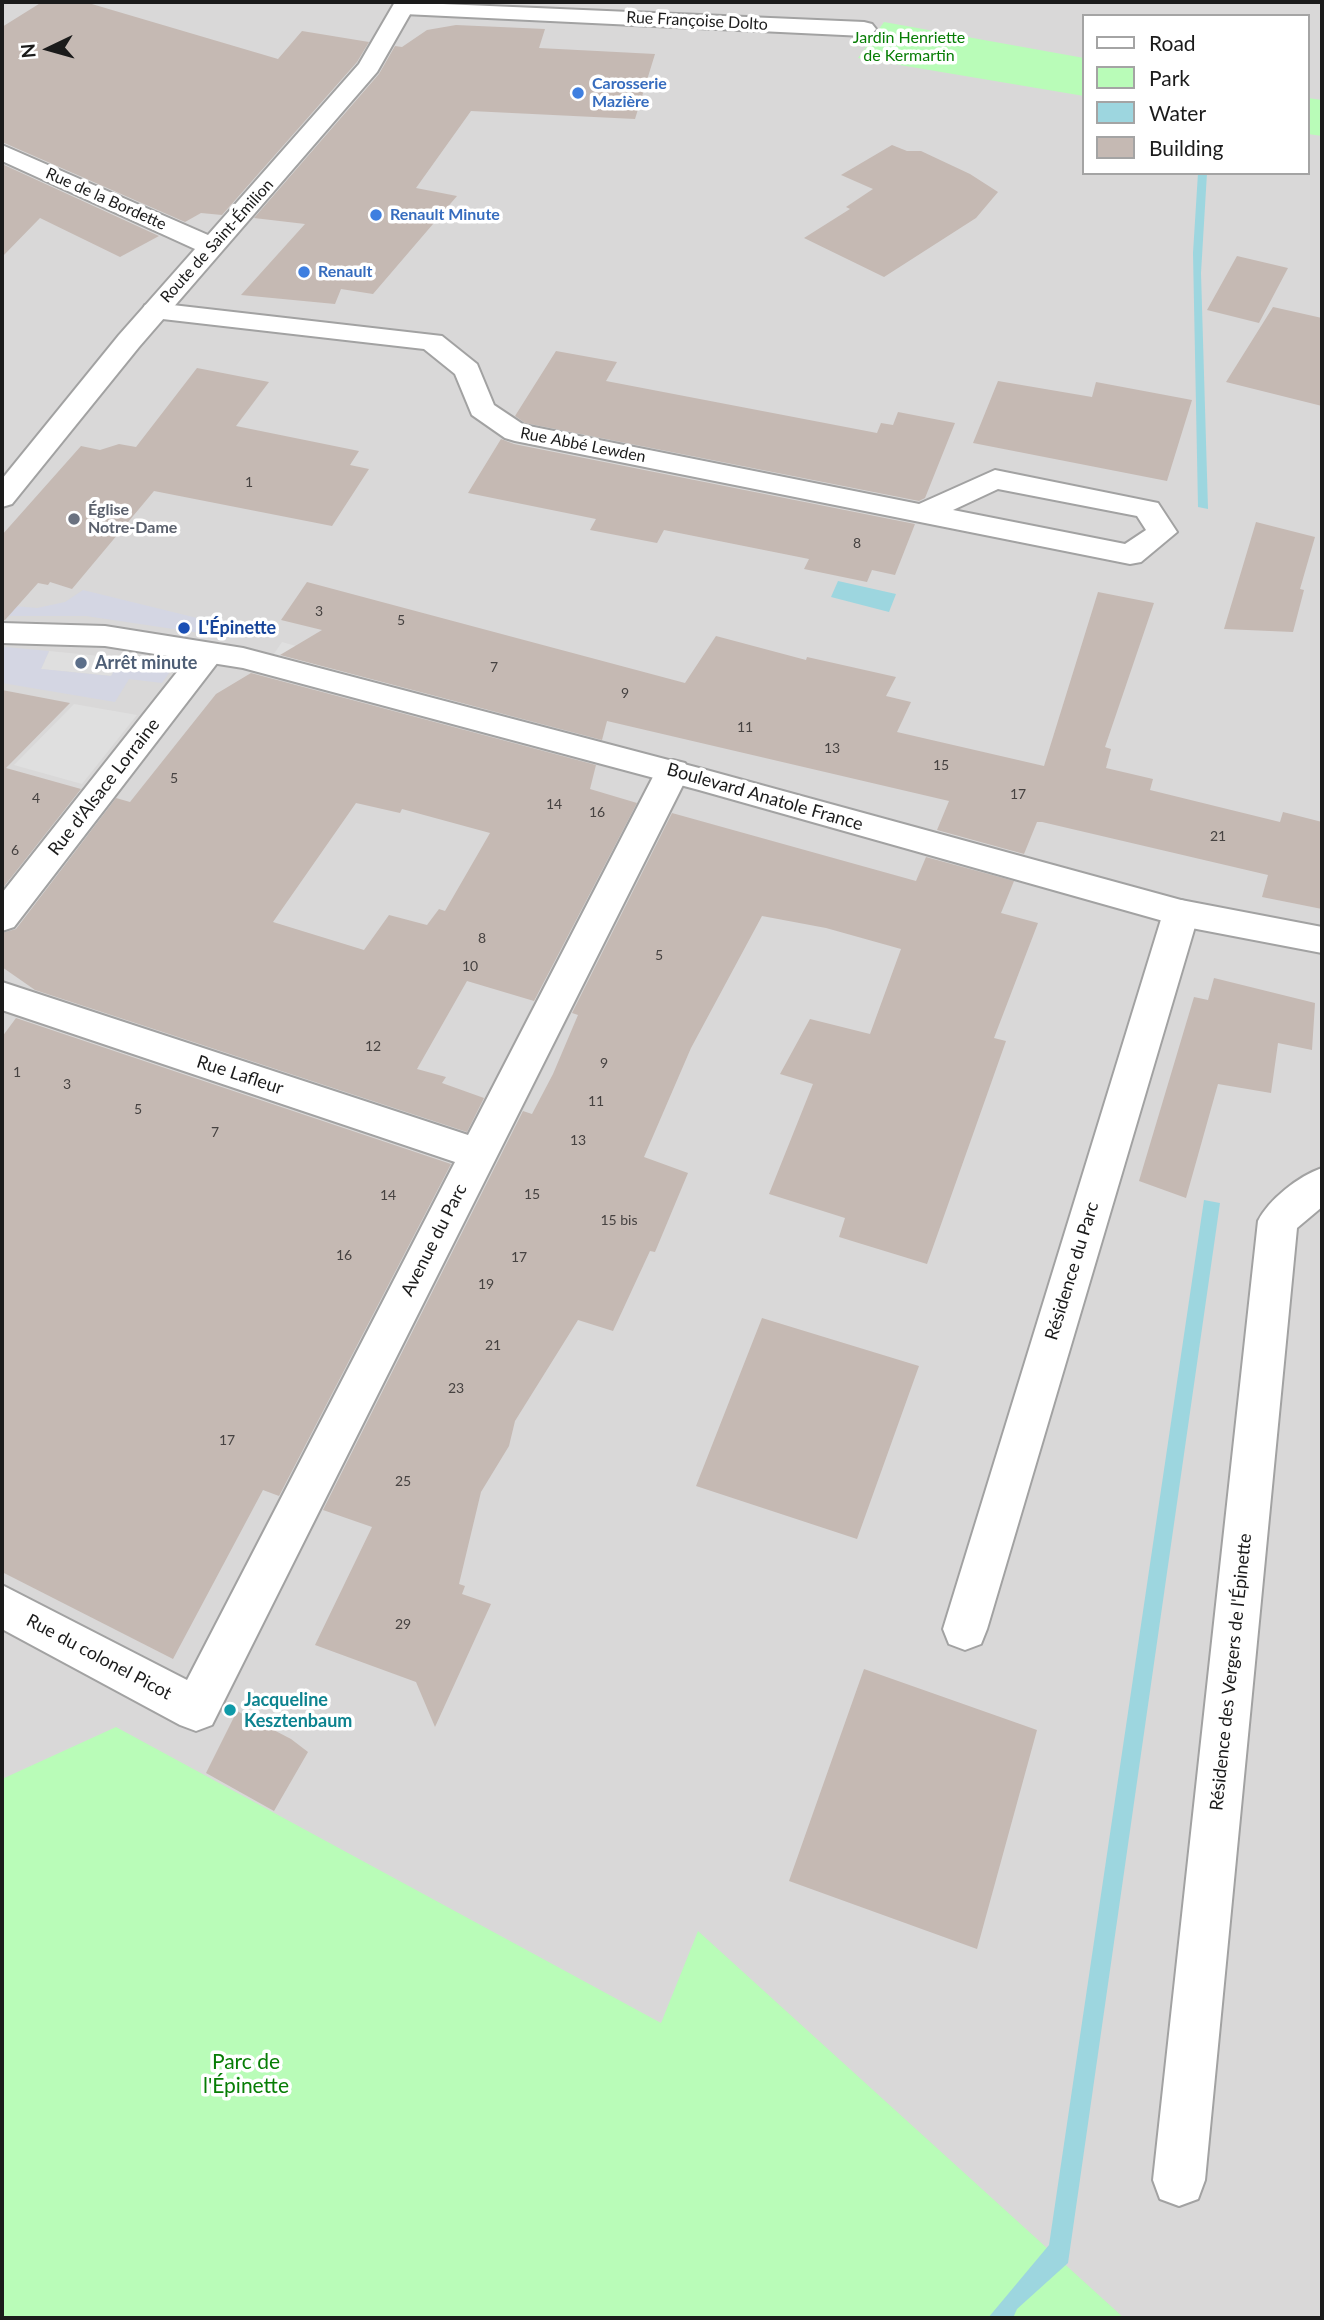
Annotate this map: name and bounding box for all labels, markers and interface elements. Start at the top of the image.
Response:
street label: Rue Françoise Dolto [626,8,768,34]
north arrow [14,14,84,84]
legend [1082,14,1310,175]
park label: Jardin Henriette de Kermartin [853,28,965,66]
text: Road [1149,30,1196,55]
text: N [15,43,40,59]
text: Park [1149,65,1190,90]
place label: Carosserie Mazière [592,74,667,112]
marker: Carosserie Mazière [570,85,586,101]
text: Water [1149,100,1206,125]
text: Building [1149,135,1224,160]
street label: Rue de la Bordette [43,164,169,234]
street label: Route de Saint-Émilion [156,175,278,307]
place label: Renault Minute [390,205,500,225]
marker: Renault Minute [368,207,384,223]
place label: Renault [318,262,372,282]
marker: Renault [296,264,312,280]
street label: Rue Abbé Lewden [519,423,647,467]
house number: 1 [245,474,253,490]
place label: Église Notre-Dame [88,500,177,538]
marker: Église Notre-Dame [66,511,82,527]
house number: 8 [853,535,861,551]
house number: 3 [315,603,323,619]
house number: 5 [397,612,405,628]
place label: L'Épinette [198,617,276,639]
marker: L'Épinette [176,620,192,636]
place label: Arrêt minute [95,652,197,674]
marker: Arrêt minute [73,655,89,671]
house number: 7 [490,659,498,675]
house number: 9 [621,685,629,701]
street label: Rue d'Alsace Lorraine [44,714,164,860]
house number: 11 [737,719,753,735]
house number: 13 [824,740,840,756]
house number: 15 [933,757,949,773]
street label: Boulevard Anatole France [664,759,866,835]
house number: 5 [170,770,178,786]
house number: 17 [1010,786,1026,802]
house number: 4 [32,790,40,806]
house number: 14 [546,796,562,812]
house number: 16 [589,804,605,820]
house number: 21 [1210,828,1226,844]
house number: 6 [11,842,19,858]
house number: 8 [478,930,486,946]
house number: 5 [655,947,663,963]
house number: 10 [462,958,478,974]
house number: 12 [365,1038,381,1054]
street label: Rue Lafleur [194,1051,286,1099]
house number: 9 [600,1055,608,1071]
house number: 1 [13,1064,21,1080]
house number: 3 [63,1076,71,1092]
house number: 11 [588,1093,604,1109]
house number: 5 [134,1101,142,1117]
house number: 7 [211,1124,219,1140]
house number: 13 [570,1132,586,1148]
street label: Avenue du Parc [396,1180,472,1300]
house number: 15 [524,1186,540,1202]
house number: 14 [380,1187,396,1203]
street label: Résidence du Parc [1041,1199,1103,1343]
house number: 15 bis [600,1212,638,1228]
house number: 16 [336,1247,352,1263]
house number: 17 [511,1249,527,1265]
house number: 19 [478,1276,494,1292]
house number: 21 [485,1337,501,1353]
house number: 23 [448,1380,464,1396]
house number: 17 [219,1432,235,1448]
house number: 25 [395,1473,411,1489]
street label: Résidence des Vergers de l'Épinette [1206,1532,1256,1812]
street label: Rue du colonel Picot [23,1610,175,1704]
house number: 29 [395,1616,411,1632]
place label: Jacqueline Kesztenbaum [244,1689,352,1732]
marker: Jacqueline Kesztenbaum [222,1702,238,1718]
park label: Parc de l'Épinette [203,2049,289,2099]

